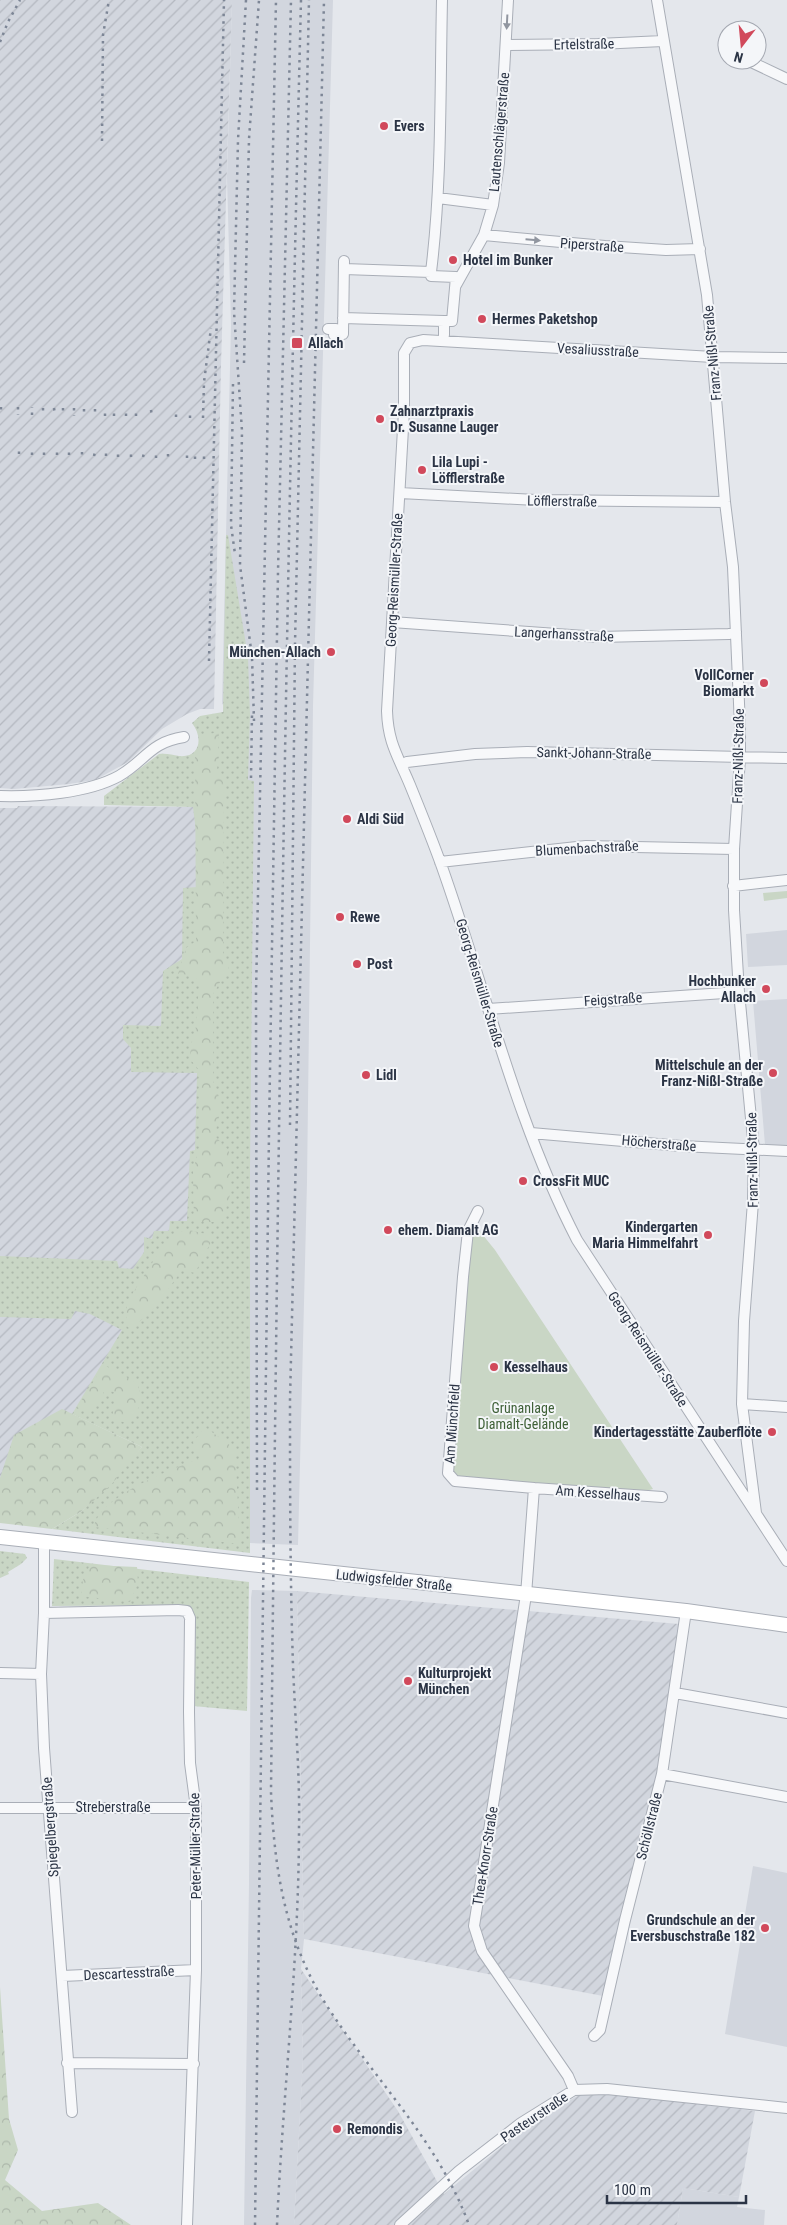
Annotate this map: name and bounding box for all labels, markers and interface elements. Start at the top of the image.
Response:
one-way arrow [503,15,511,31]
north arrow [717,20,767,70]
street label: Ertelstraße [554,35,615,53]
text: N [732,49,745,66]
street label: Lautenschlägerstraße [486,71,512,192]
place label: Evers [394,118,425,134]
marker: Evers [378,120,390,132]
street label: Piperstraße [560,235,625,255]
one-way arrow [525,236,541,244]
place label: Hotel im Bunker [463,252,553,268]
marker: Hotel im Bunker [447,254,459,266]
street label: Franz-Nißl-Straße [700,304,724,401]
place label: Hermes Paketshop [492,311,598,327]
marker: Hermes Paketshop [476,313,488,325]
place label: Allach [308,335,343,351]
marker: Allach [290,336,304,350]
street label: Vesaliusstraße [557,340,640,360]
place label: Zahnarztpraxis Dr. Susanne Lauger [390,403,499,435]
marker: Zahnarztpraxis Dr. Susanne Lauger [374,413,386,425]
place label: Lila Lupi - Löfflerstraße [432,454,505,486]
marker: Lila Lupi - Löfflerstraße [416,464,428,476]
street label: Löfflerstraße [527,492,598,510]
street label: Georg-Reismüller-Straße [383,512,406,647]
street label: Langerhansstraße [514,623,615,645]
place label: München-Allach [229,644,321,660]
marker: München-Allach [325,646,337,658]
place label: VollCorner Biomarkt [694,667,754,699]
marker: VollCorner Biomarkt [758,677,770,689]
street label: Franz-Nißl-Straße [729,708,747,804]
street label: Sankt-Johann-Straße [536,744,652,762]
place label: Aldi Süd [357,811,404,827]
marker: Aldi Süd [341,813,353,825]
street label: Blumenbachstraße [535,837,639,859]
place label: Rewe [350,909,380,925]
marker: Rewe [334,911,346,923]
street label: Georg-Reismüller-Straße [453,917,507,1050]
place label: Post [367,956,392,972]
marker: Post [351,958,363,970]
place label: Hochbunker Allach [689,973,756,1005]
marker: Hochbunker Allach [760,983,772,995]
street label: Feigstraße [583,989,643,1009]
place label: Mittelschule an der Franz-Nißl-Straße [655,1057,763,1089]
place label: Lidl [376,1067,397,1083]
marker: Mittelschule an der Franz-Nißl-Straße [767,1067,779,1079]
marker: Lidl [360,1069,372,1081]
street label: Franz-Nißl-Straße [743,1112,761,1208]
street label: Höcherstraße [621,1132,697,1154]
place label: CrossFit MUC [533,1173,609,1189]
marker: CrossFit MUC [517,1175,529,1187]
place label: Kindergarten Maria Himmelfahrt [592,1219,698,1251]
place label: ehem. Diamalt AG [398,1222,498,1238]
marker: ehem. Diamalt AG [382,1224,394,1236]
marker: Kindergarten Maria Himmelfahrt [702,1229,714,1241]
street label: Georg-Reismüller-Straße [605,1288,691,1410]
place label: Kesselhaus [504,1359,568,1375]
marker: Kesselhaus [488,1361,500,1373]
street label: Am Münchfeld [441,1383,463,1465]
park label: Grünanlage Diamalt-Gelände [477,1400,569,1432]
place label: Kindertagesstätte Zauberflöte [594,1424,762,1440]
marker: Kindertagesstätte Zauberflöte [766,1426,778,1438]
street label: Am Kesselhaus [555,1482,641,1504]
street label: Ludwigsfelder Straße [335,1566,453,1594]
place label: Kulturprojekt München [418,1665,491,1697]
marker: Kulturprojekt München [402,1675,414,1687]
street label: Spiegelbergstraße [38,1776,61,1878]
street label: Schöllstraße [633,1790,665,1861]
street label: Peter-Müller-Straße [186,1792,204,1899]
street label: Streberstraße [76,1799,151,1815]
street label: Thea-Knorr-Straße [469,1805,501,1907]
place label: Grundschule an der Eversbuschstraße 182 [630,1912,755,1944]
marker: Grundschule an der Eversbuschstraße 182 [759,1922,771,1934]
street label: Descartesstraße [83,1963,175,1983]
street label: Pasteurstraße [497,2088,571,2145]
place label: Remondis [347,2121,403,2137]
marker: Remondis [331,2123,343,2135]
scale bar [607,2172,746,2204]
text: 100 m [614,2181,651,2199]

